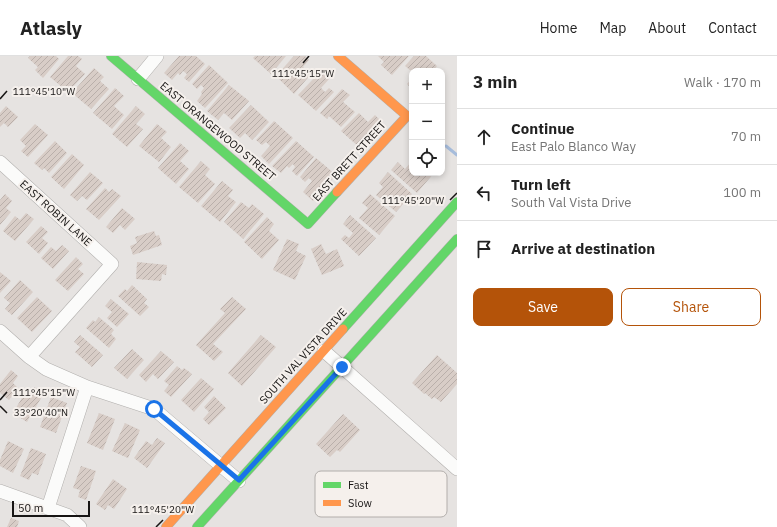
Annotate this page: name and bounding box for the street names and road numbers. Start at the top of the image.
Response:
street label: EAST ORANGEWOOD STREET [157,79,279,184]
street label: EAST BRETT STREET [309,117,389,204]
street label: EAST ROBIN LANE [17,177,95,249]
street label: SOUTH VAL VISTA DRIVE [256,305,350,407]

